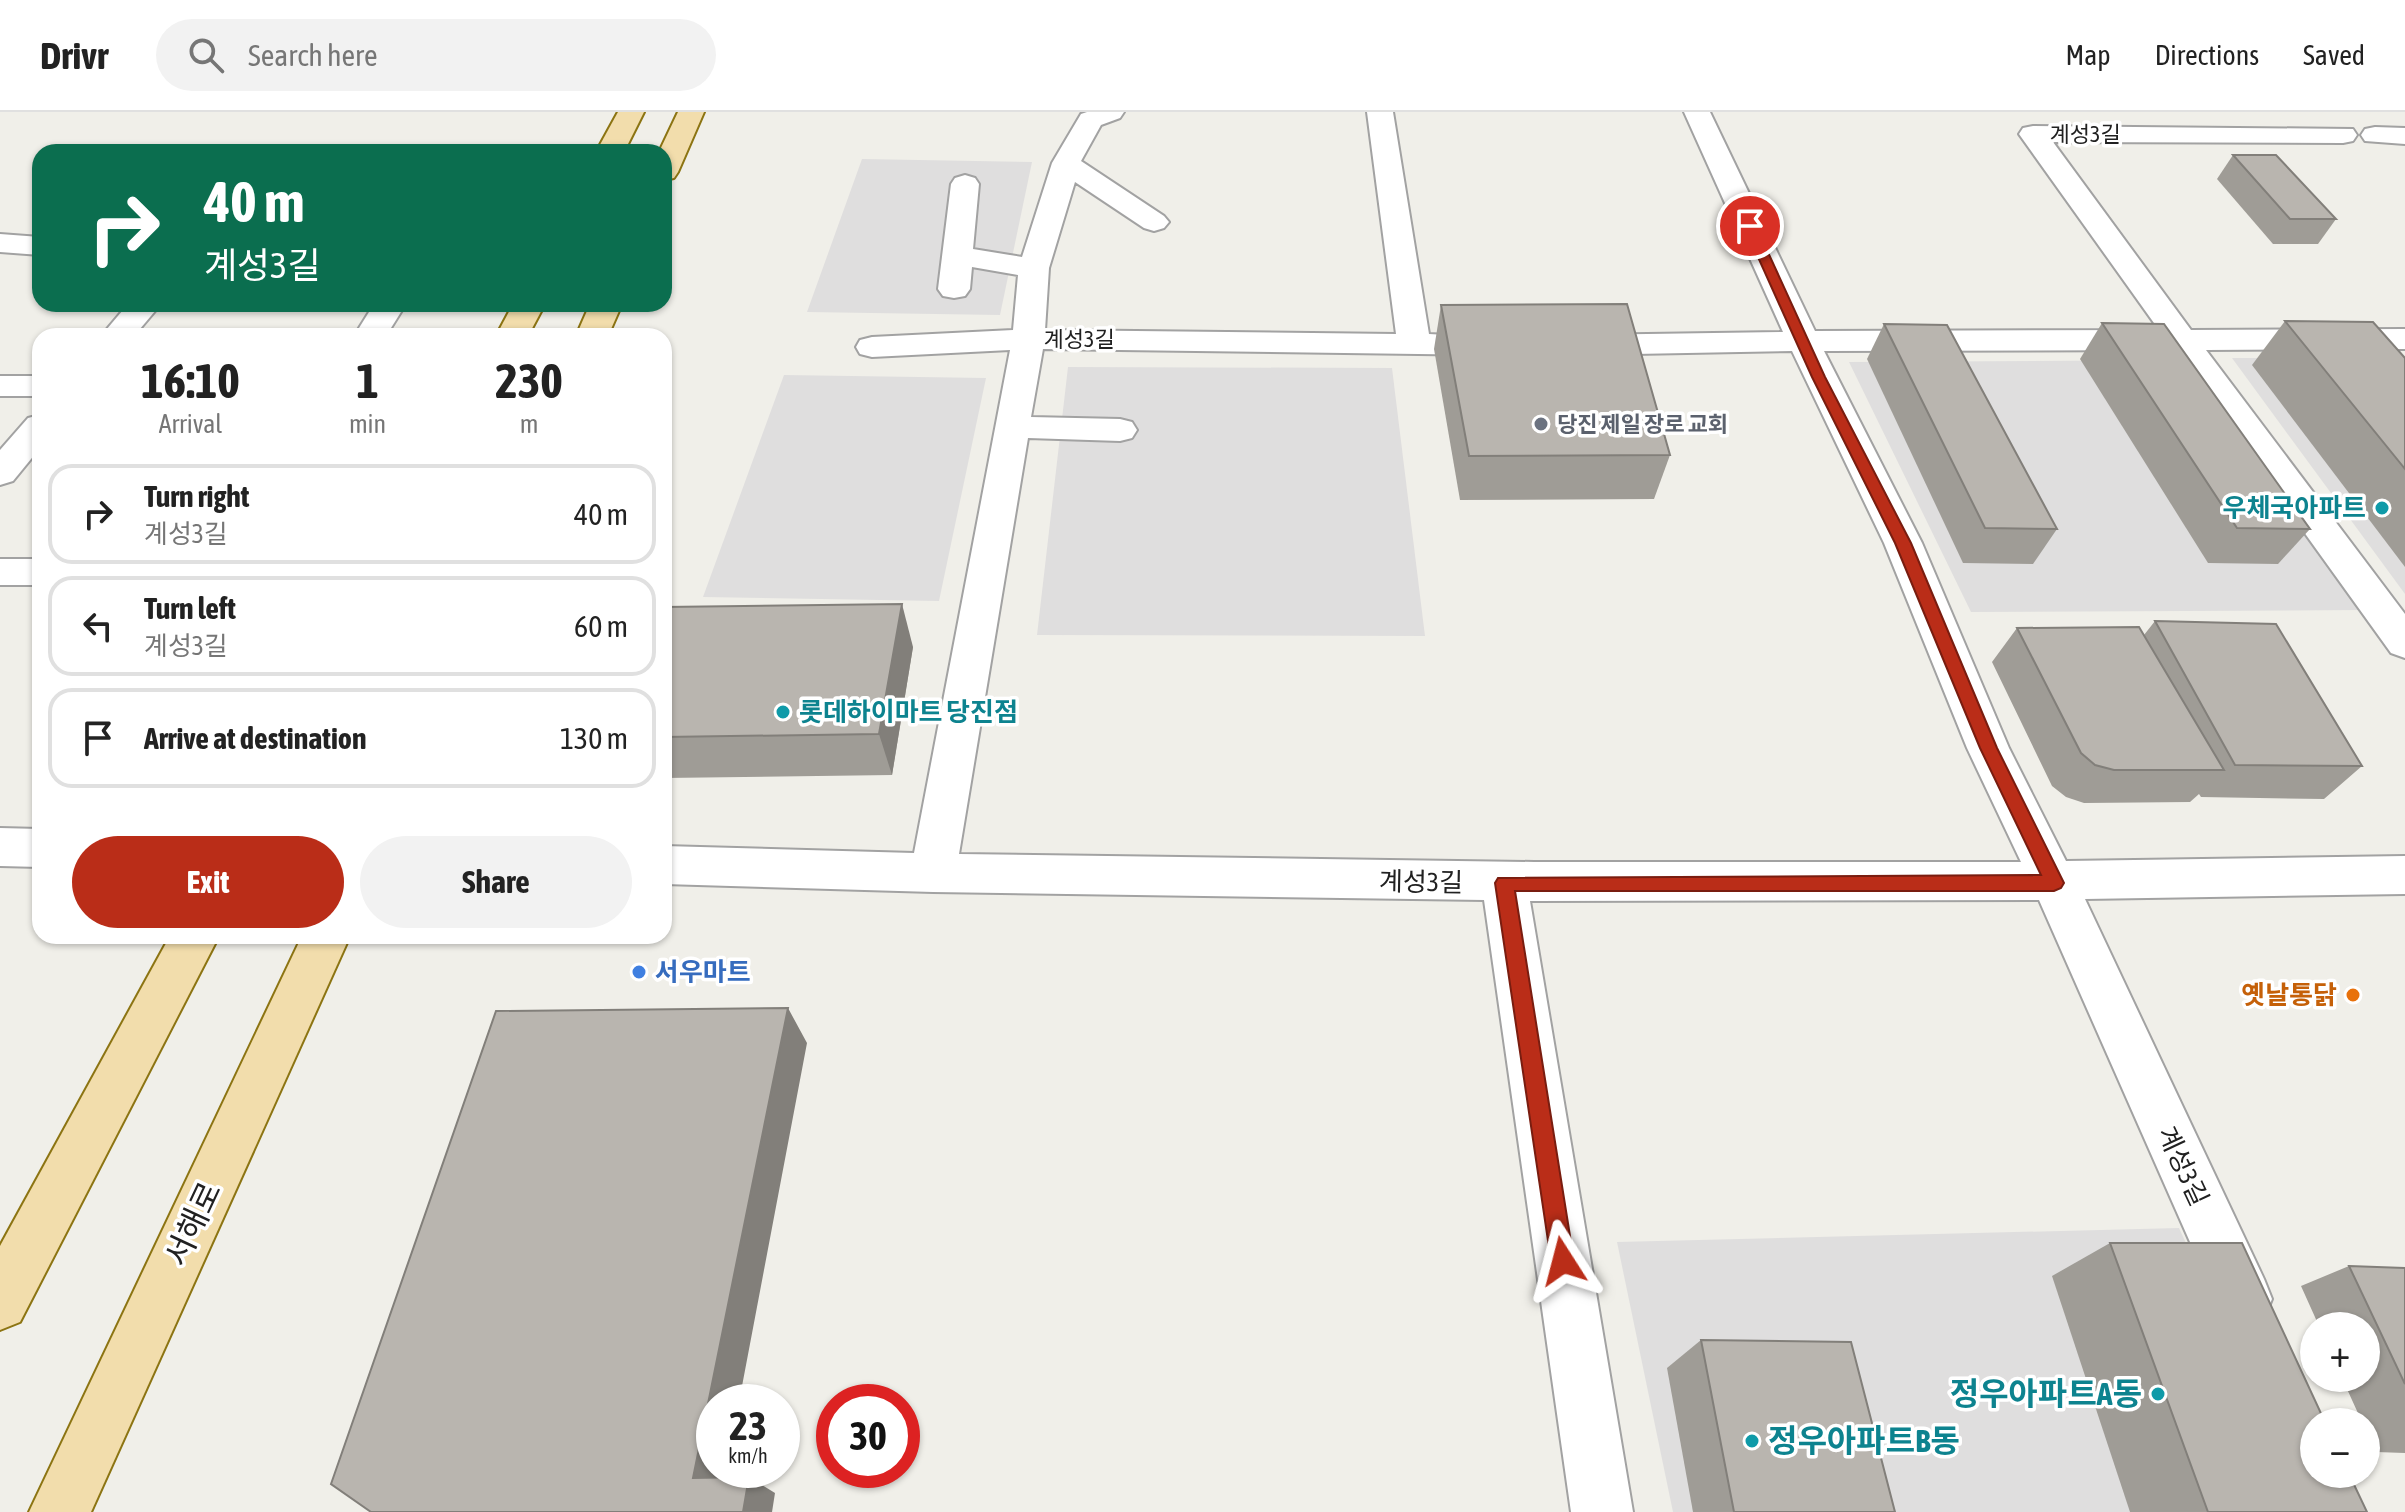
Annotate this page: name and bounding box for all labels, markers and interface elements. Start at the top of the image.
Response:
search box [156,19,716,91]
icon: search [184,33,228,77]
text: Drivr [40,34,108,77]
text: Search here [248,38,378,72]
text: Map [2066,39,2111,71]
text: Directions [2155,39,2259,71]
text: Saved [2303,39,2365,71]
street label: 계성3길 [2049,121,2121,147]
text: 40 m [204,170,305,234]
icon: right [72,176,176,280]
pin [1716,192,1784,260]
icon: arrive [1728,204,1772,248]
text: 계성3길 [204,244,320,286]
street label: 계성3길 [1043,326,1115,352]
text: 16:10 [141,353,240,408]
text: 1 [356,353,379,408]
text: 230 [495,353,563,408]
text: Arrival [159,409,222,439]
text: min [349,409,386,439]
text: m [520,409,538,439]
place label: 당진 제일 장로 교회 [1557,411,1728,437]
marker: 당진 제일 장로 교회 [1532,415,1550,433]
text: Turn right [144,479,250,513]
icon: right [76,492,120,536]
place label: 우체국아파트 [2222,493,2366,523]
text: 40 m [574,497,628,531]
marker: 우체국아파트 [2373,499,2391,517]
text: 계성3길 [144,519,228,549]
text: Turn left [144,591,236,625]
icon: left [76,604,120,648]
text: 60 m [574,609,628,643]
text: 계성3길 [144,631,228,661]
place label: 롯데하이마트 당진점 [799,697,1018,727]
marker: 롯데하이마트 당진점 [774,703,792,721]
icon: arrive [76,716,120,760]
text: Arrive at destination [144,721,366,755]
text: 130 m [560,721,628,755]
button: Exit [72,836,344,928]
button: Share [360,836,632,928]
street label: 계성3길 [1379,866,1463,898]
place label: 서우마트 [655,957,751,987]
marker: 서우마트 [630,963,648,981]
place label: 옛날통닭 [2241,980,2337,1010]
marker: 옛날통닭 [2344,986,2362,1004]
street label: 계성3길 [2152,1122,2214,1210]
street label: 서해로 [157,1176,228,1272]
position arrow [1521,1219,1605,1303]
map controls [2300,1312,2380,1488]
button: + [2300,1312,2380,1392]
place label: 정우아파트A동 [1950,1375,2142,1412]
speed limit sign: 30 [816,1384,920,1488]
marker: 정우아파트A동 [2149,1385,2167,1403]
text: 23 [729,1403,767,1448]
button: − [2300,1408,2380,1488]
place label: 정우아파트B동 [1768,1422,1960,1459]
marker: 정우아파트B동 [1743,1432,1761,1450]
text: km/h [728,1444,768,1467]

